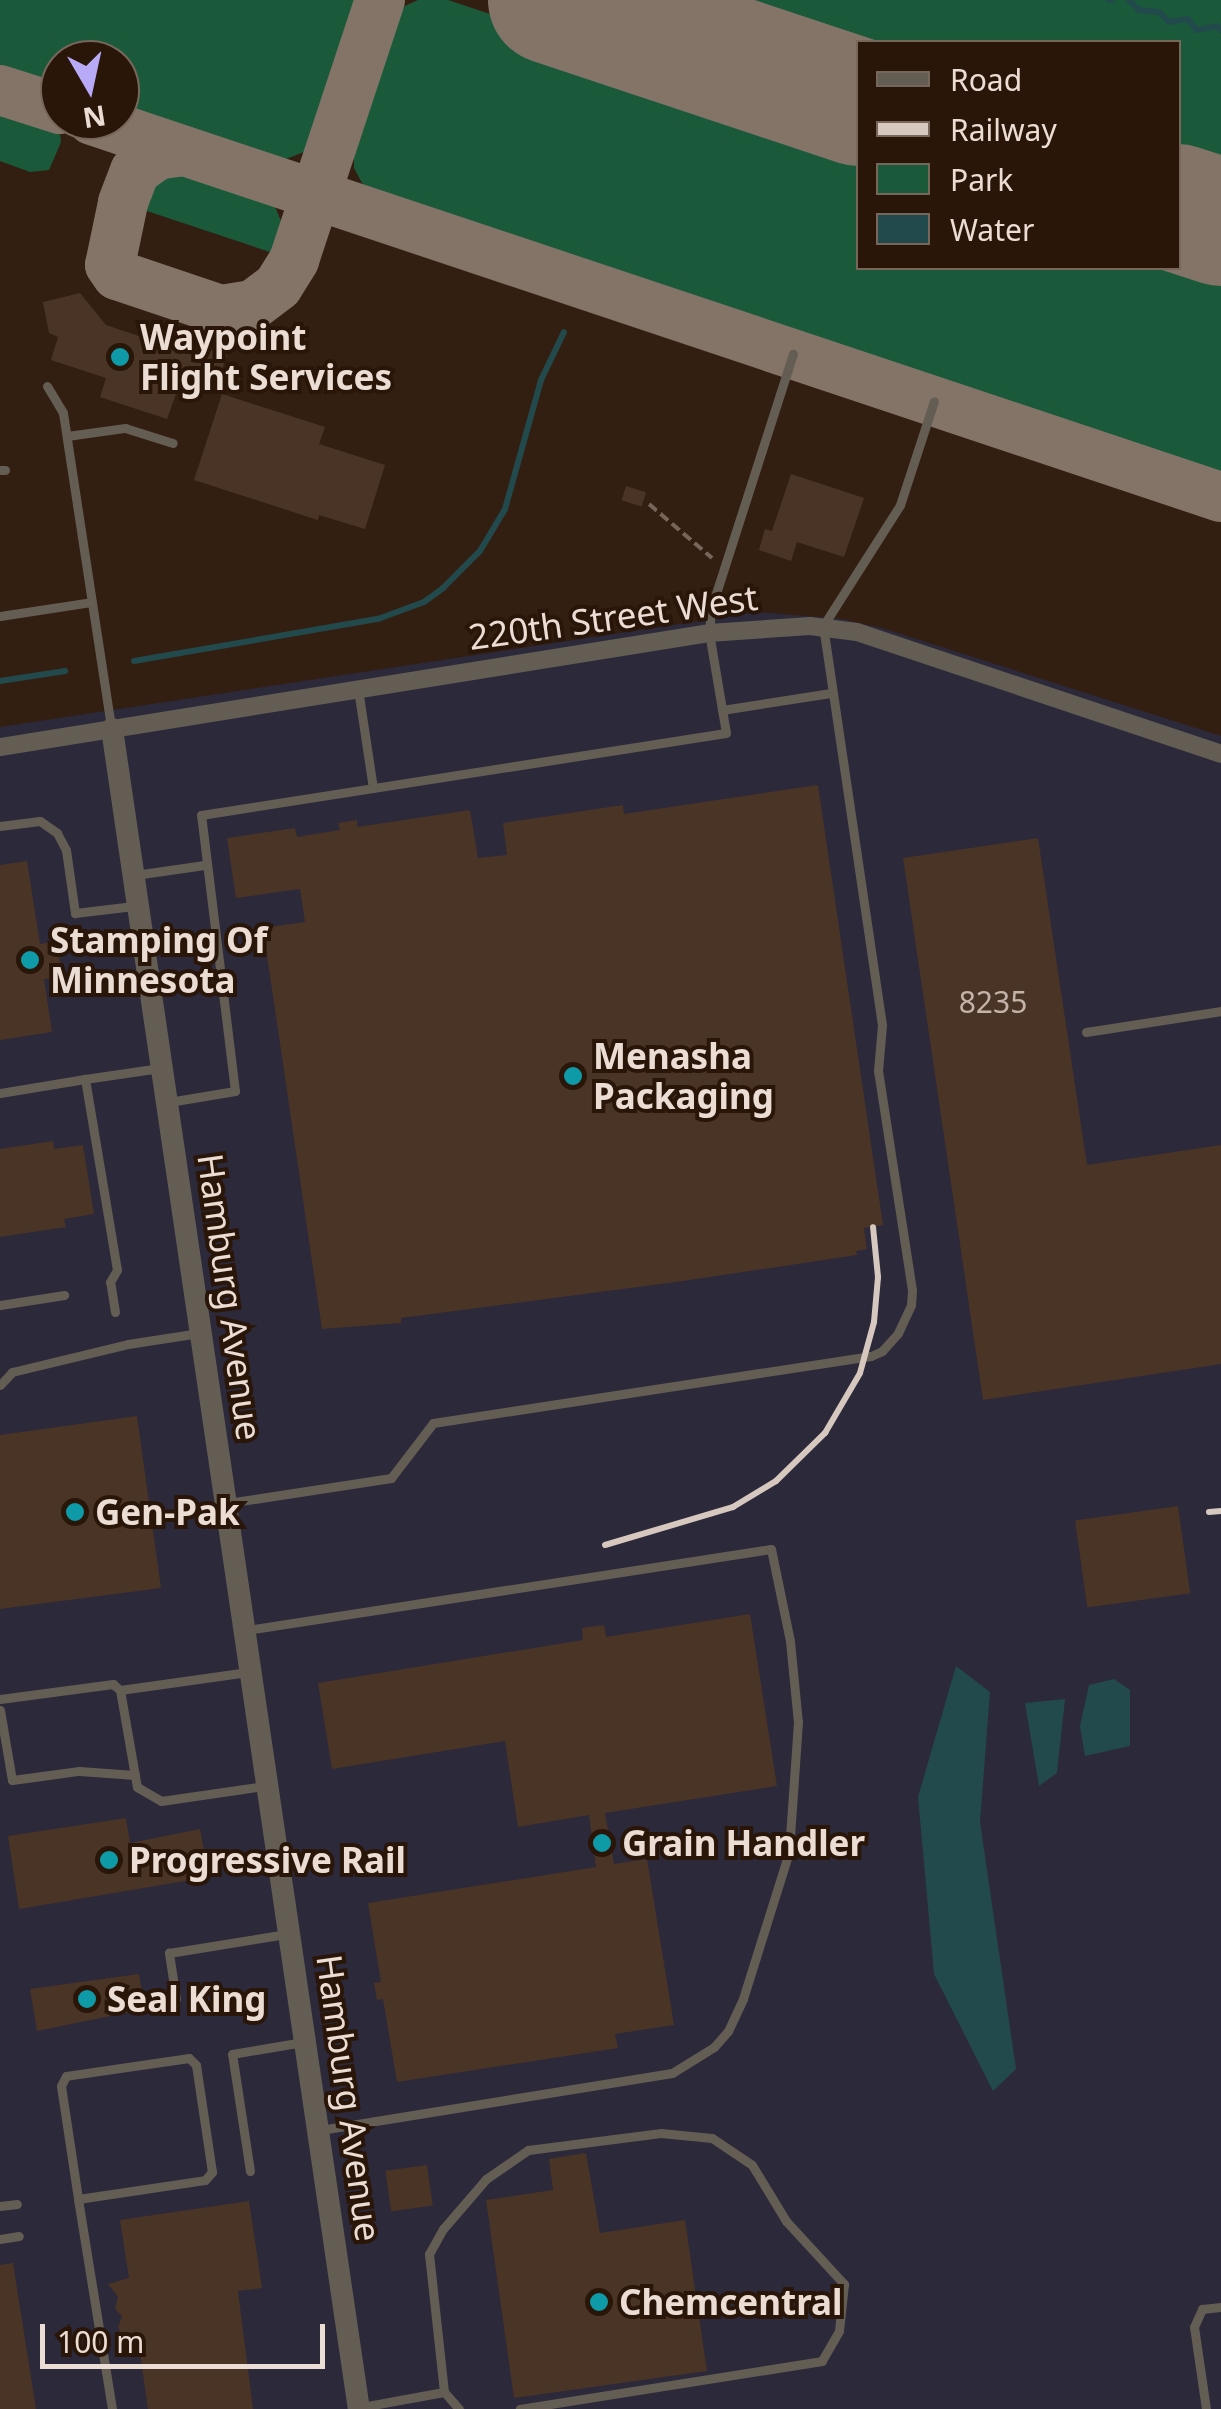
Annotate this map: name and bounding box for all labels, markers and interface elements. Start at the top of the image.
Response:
north arrow [40,40,140,140]
legend [856,40,1181,270]
text: Road [950,59,1022,100]
text: N [80,97,109,138]
text: Railway [950,109,1057,150]
text: Park [950,159,1013,200]
text: Water [950,209,1034,250]
place label: Waypoint Flight Services [140,316,392,398]
marker: Waypoint Flight Services [109,346,131,368]
street label: 220th Street West [466,576,760,658]
place label: Stamping Of Minnesota [50,919,267,1001]
marker: Stamping Of Minnesota [19,949,41,971]
house number: 8235 [959,984,1027,1020]
place label: Menasha Packaging [593,1035,774,1117]
marker: Menasha Packaging [562,1065,584,1087]
street label: Hamburg Avenue [189,1151,271,1443]
place label: Gen-Pak [95,1491,240,1533]
marker: Gen-Pak [64,1501,86,1523]
place label: Grain Handler [622,1822,865,1864]
marker: Grain Handler [591,1832,613,1854]
place label: Progressive Rail [129,1839,406,1881]
marker: Progressive Rail [98,1849,120,1871]
street label: Hamburg Avenue [308,1952,390,2244]
place label: Seal King [107,1978,266,2020]
marker: Seal King [76,1988,98,2010]
place label: Chemcentral [619,2281,842,2323]
marker: Chemcentral [588,2291,610,2313]
scale bar [45,2304,330,2366]
text: 100 m [57,2321,144,2362]

